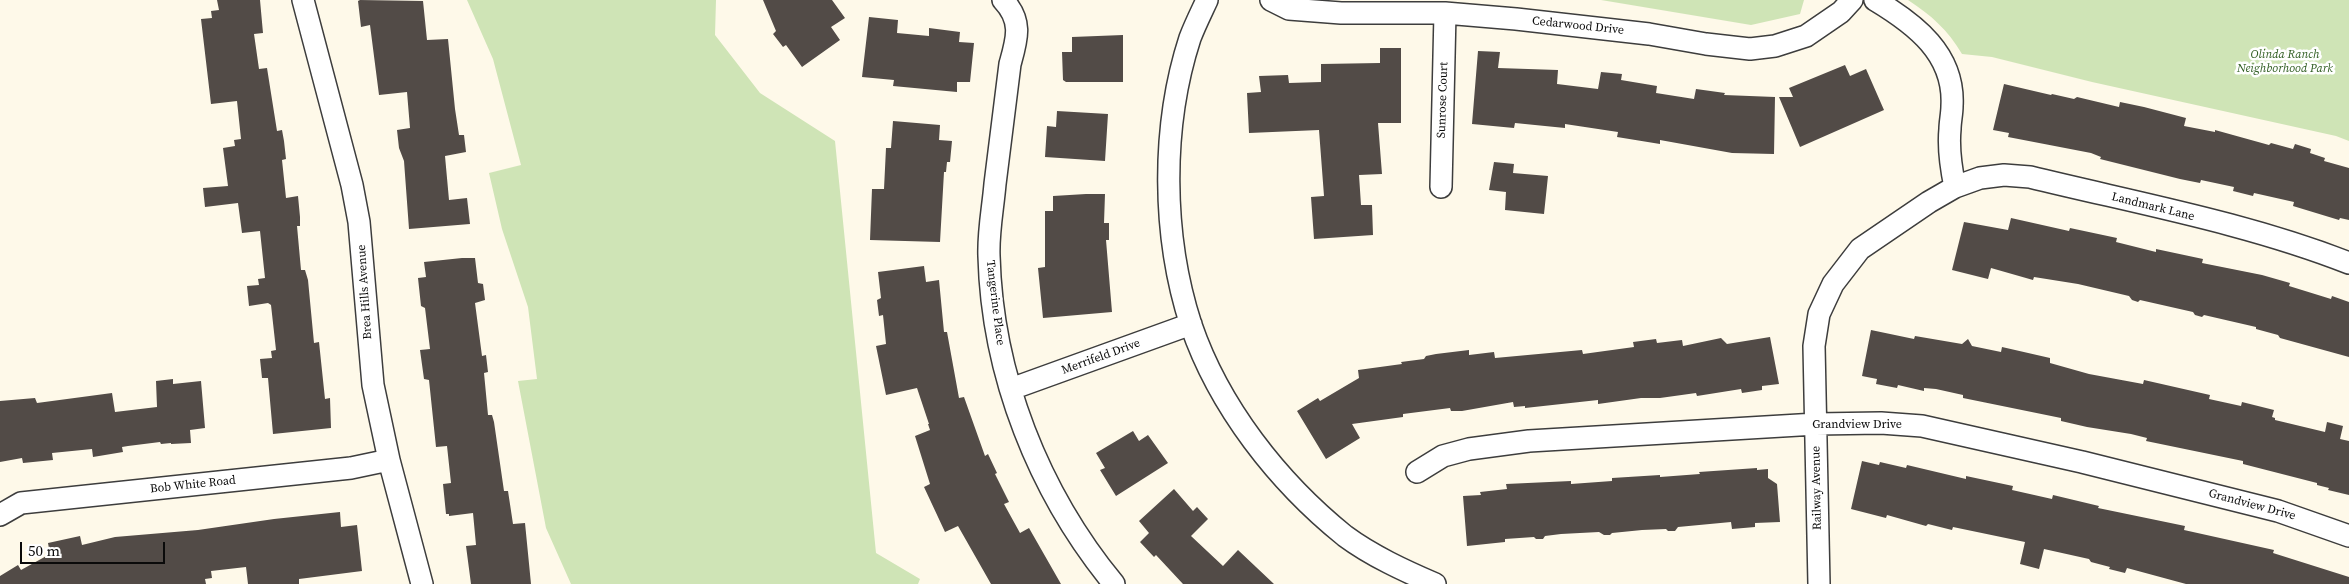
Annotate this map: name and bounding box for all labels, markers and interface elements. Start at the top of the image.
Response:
street label: Cedarwood Drive [1531,14,1625,38]
park label: Olinda Ranch Neighborhood Park [2237,48,2333,76]
street label: Sunrose Court [1434,62,1452,138]
street label: Landmark Lane [2110,190,2196,224]
street label: Brea Hills Avenue [355,244,375,340]
street label: Tangerine Place [983,260,1007,346]
street label: Merrifeld Drive [1060,336,1142,378]
street label: Grandview Drive [1812,418,1902,432]
street label: Railway Avenue [1809,446,1825,530]
street label: Bob White Road [149,473,237,497]
street label: Grandview Drive [2207,486,2297,524]
scale bar [22,532,168,564]
text: 50 m [28,540,60,561]

